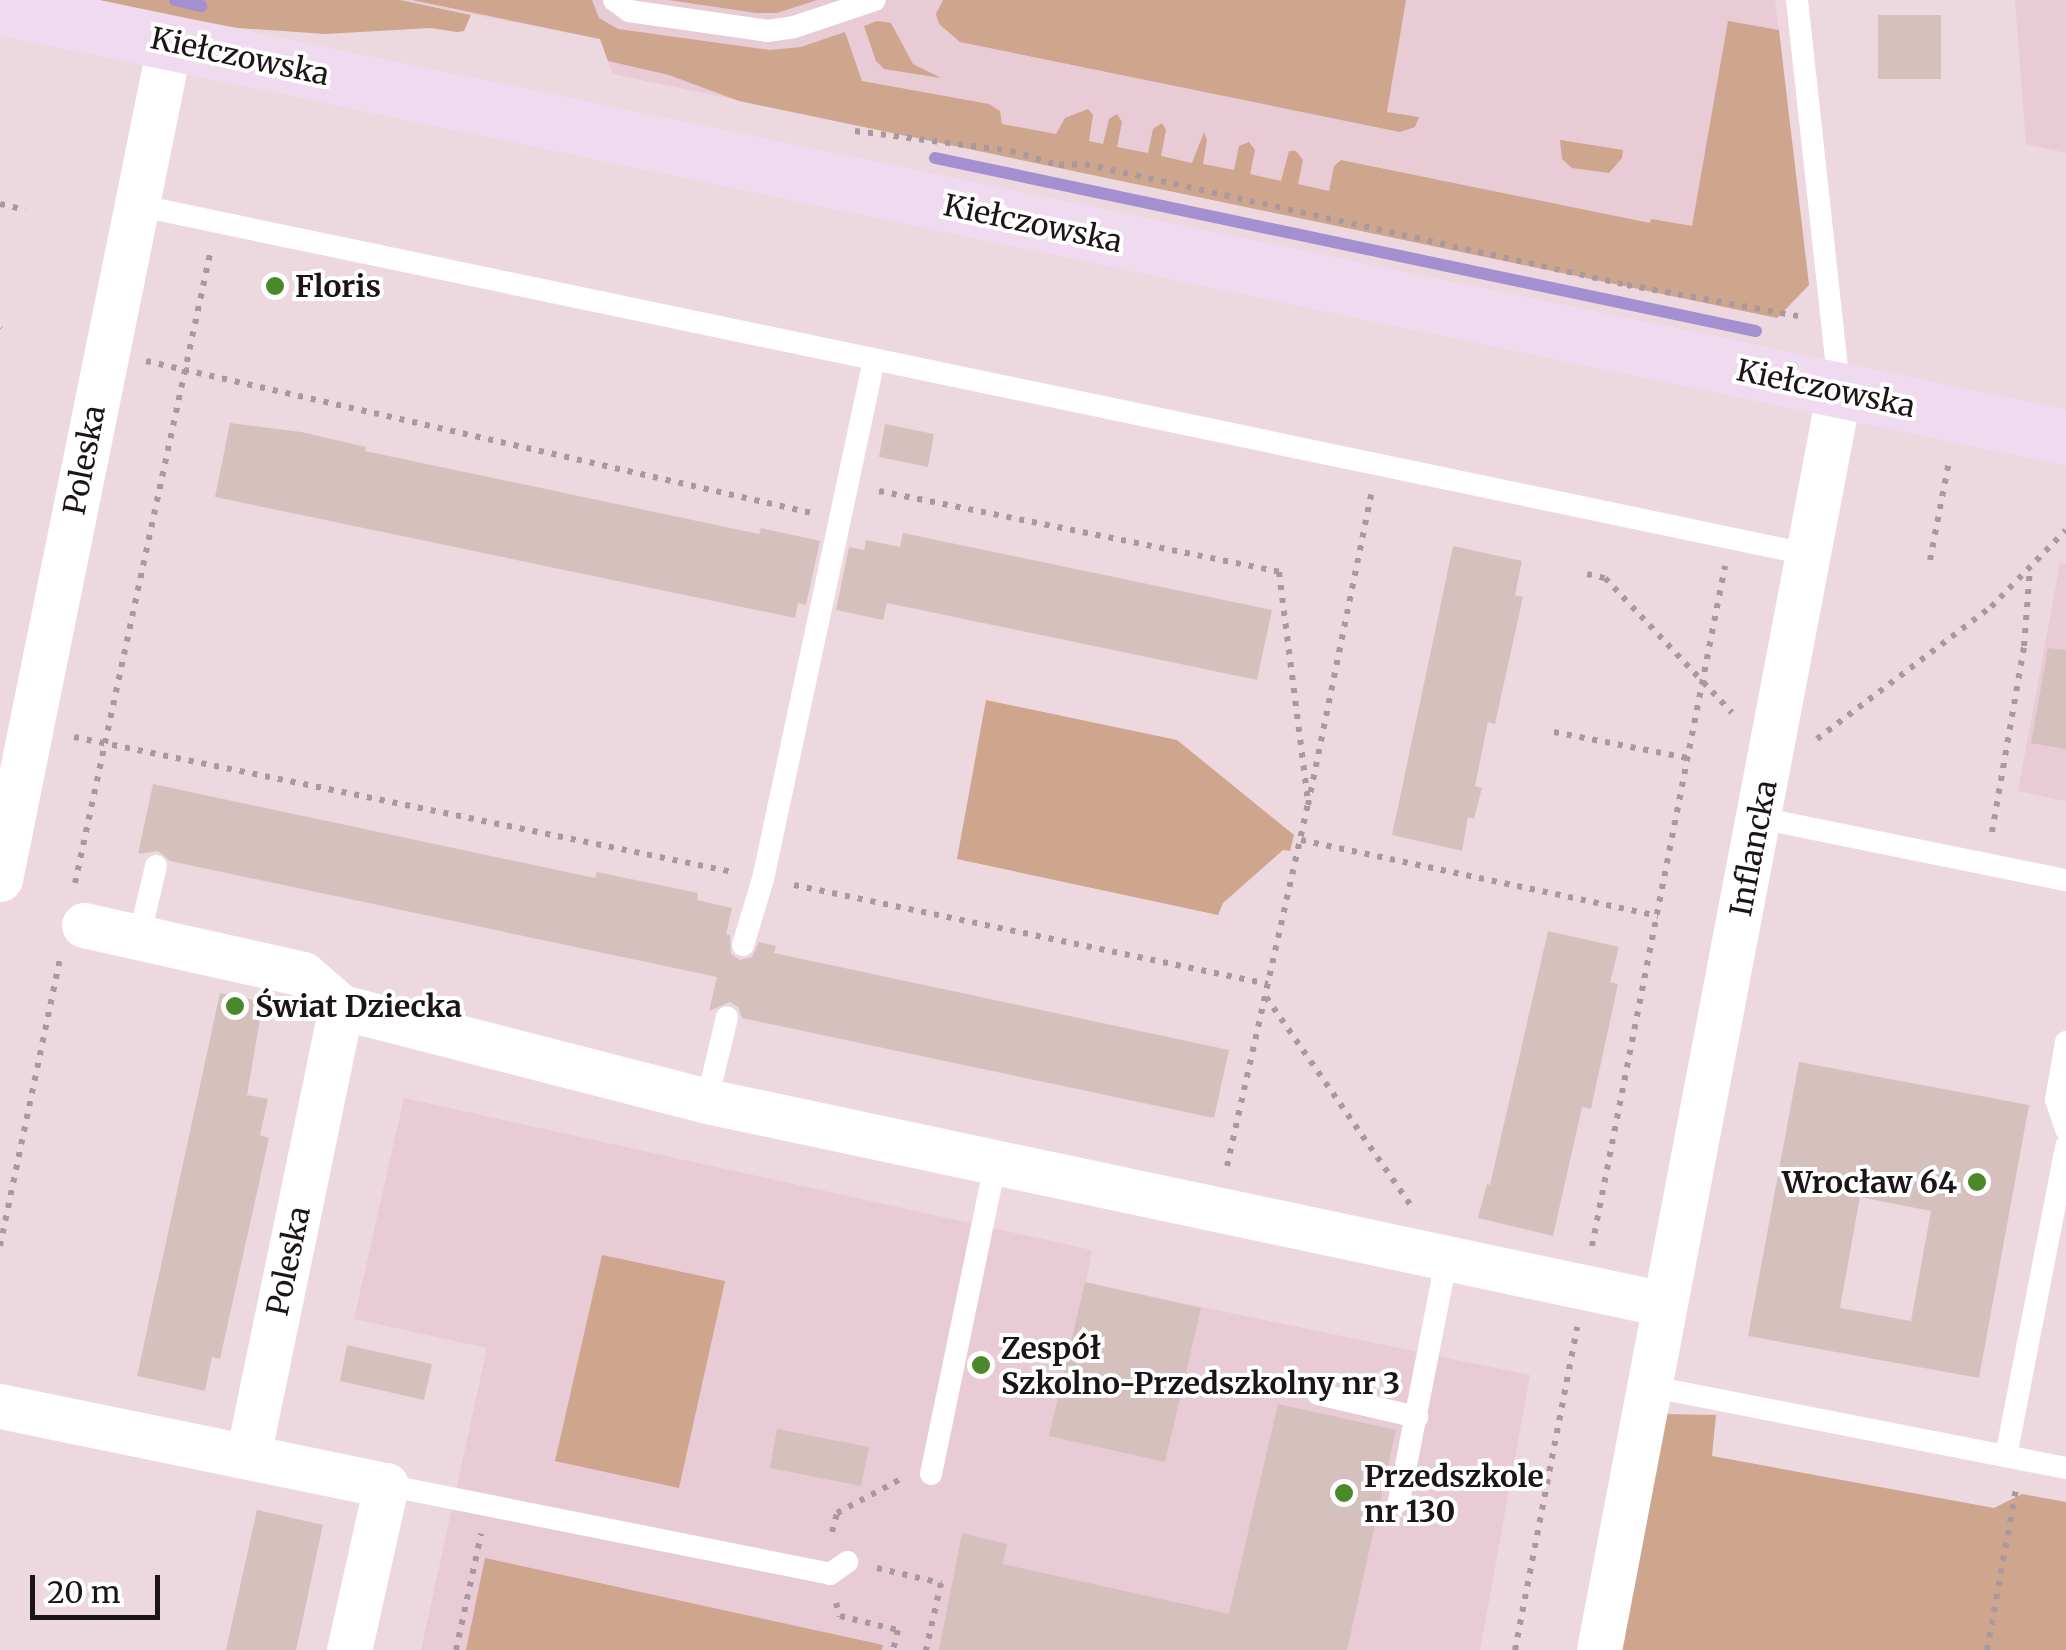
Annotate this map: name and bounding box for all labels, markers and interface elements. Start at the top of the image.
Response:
street label: Kiełczowska [148,20,332,92]
street label: Kiełczowska [941,187,1125,259]
place label: Floris [295,268,381,304]
marker: Floris [264,275,286,297]
street label: Kiełczowska [1734,352,1918,424]
street label: Poleska [56,402,112,518]
street label: Inflancka [1722,777,1784,919]
place label: Świat Dziecka [255,988,462,1024]
marker: Świat Dziecka [224,995,246,1017]
place label: Wrocław 64 [1782,1164,1957,1200]
marker: Wrocław 64 [1966,1171,1988,1193]
street label: Poleska [259,1203,317,1319]
place label: Zespół Szkolno-Przedszkolny nr 3 [1001,1330,1400,1400]
marker: Zespół Szkolno-Przedszkolny nr 3 [970,1354,992,1376]
place label: Przedszkole nr 130 [1364,1458,1544,1528]
marker: Przedszkole nr 130 [1333,1482,1355,1504]
scale bar [35,1555,165,1617]
text: 20 m [47,1573,120,1611]

